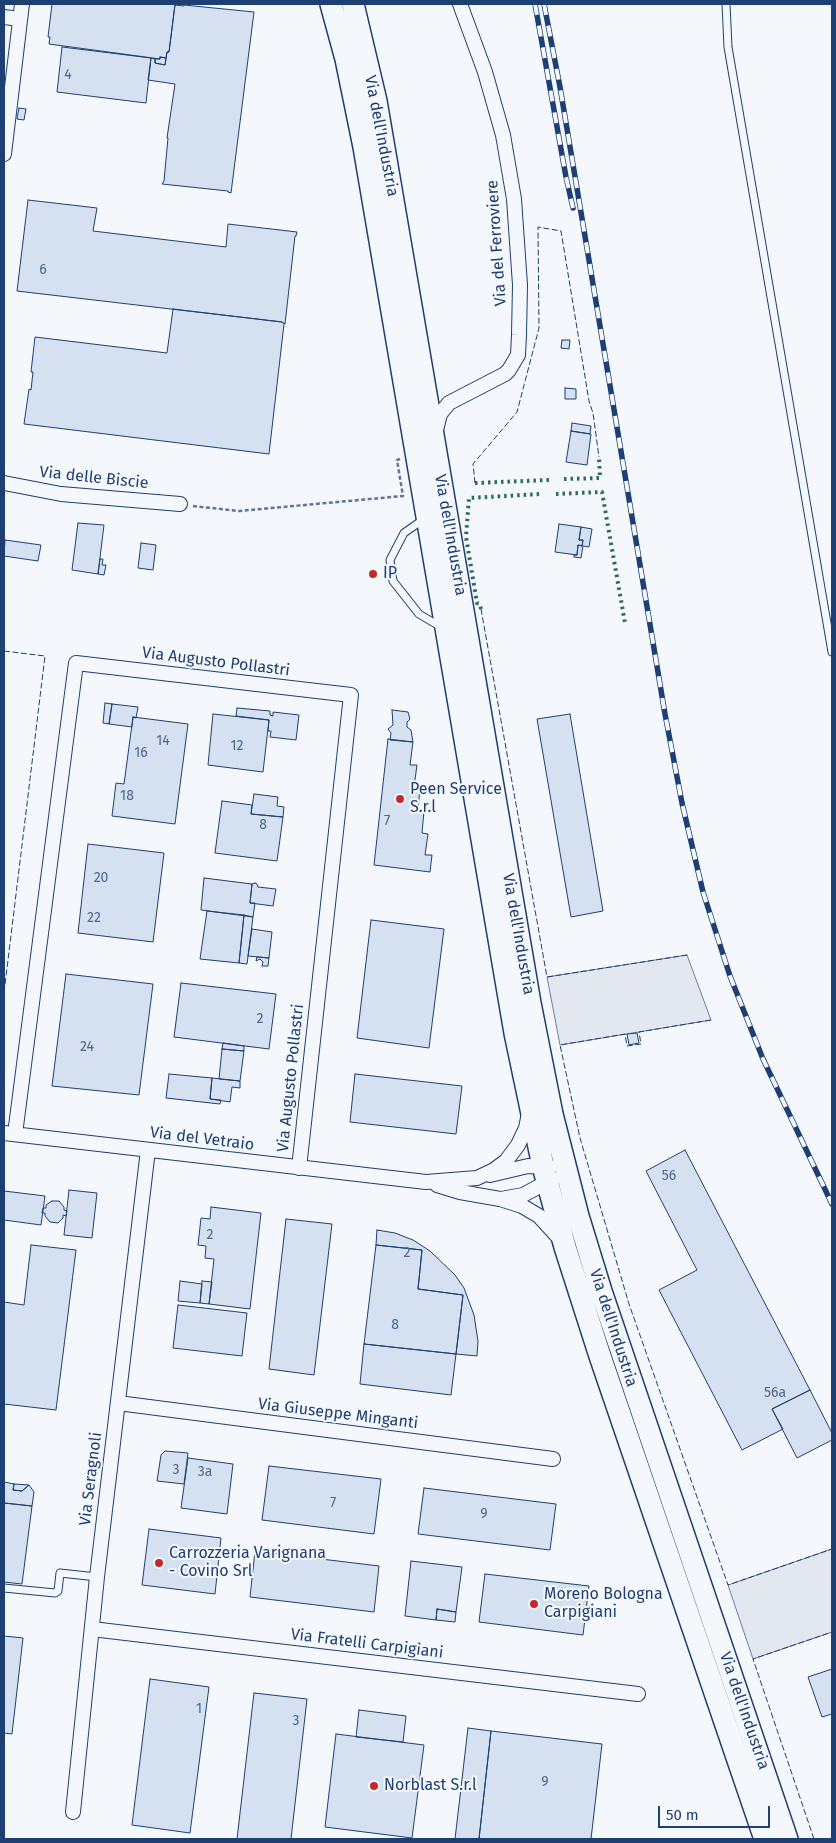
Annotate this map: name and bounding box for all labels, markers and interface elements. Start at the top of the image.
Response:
house number: 4 [64,67,72,83]
street label: Via dell'Industria [360,74,402,198]
street label: Via del Ferroviere [483,179,511,307]
house number: 6 [39,262,47,278]
street label: Via delle Biscie [39,463,149,493]
street label: Via dell'Industria [430,473,470,597]
place label: IP [383,564,397,584]
marker: IP [367,568,379,580]
street label: Via Augusto Pollastri [141,643,291,681]
house number: 14 [156,733,170,749]
house number: 12 [231,738,243,754]
house number: 16 [134,745,148,761]
place label: Peen Service S.r.l [410,780,502,818]
house number: 18 [120,788,134,804]
marker: Peen Service S.r.l [394,793,406,805]
house number: 7 [384,813,390,829]
house number: 8 [259,817,267,833]
house number: 20 [94,870,108,886]
street label: Via dell'Industria [498,872,538,996]
house number: 22 [87,910,101,926]
street label: Via Augusto Pollastri [274,1003,308,1153]
house number: 2 [257,1011,263,1027]
house number: 24 [80,1039,94,1055]
street label: Via del Vetraio [149,1123,255,1155]
house number: 56 [662,1168,676,1184]
house number: 2 [207,1227,213,1243]
house number: 2 [404,1245,410,1261]
street label: Via dell'Industria [585,1267,641,1389]
house number: 8 [391,1317,399,1333]
house number: 56a [764,1385,786,1401]
street label: Via Giuseppe Minganti [257,1395,419,1433]
street label: Via Seragnoli [76,1431,106,1527]
house number: 3 [173,1462,179,1478]
house number: 3a [198,1464,212,1480]
house number: 7 [330,1495,336,1511]
house number: 9 [480,1506,488,1522]
place label: Carrozzeria Varignana - Covino Srl [169,1544,326,1582]
marker: Carrozzeria Varignana - Covino Srl [153,1557,165,1569]
place label: Moreno Bologna Carpigiani [544,1585,663,1623]
marker: Moreno Bologna Carpigiani [528,1598,540,1610]
street label: Via Fratelli Carpigiani [290,1625,444,1663]
street label: Via dell'Industria [715,1650,773,1772]
house number: 1 [196,1701,202,1717]
house number: 3 [293,1713,299,1729]
house number: 9 [541,1774,549,1790]
place label: Norblast S.r.l [384,1776,477,1796]
marker: Norblast S.r.l [368,1780,380,1792]
scale bar [661,1796,774,1828]
text: 50 m [666,1806,699,1824]

